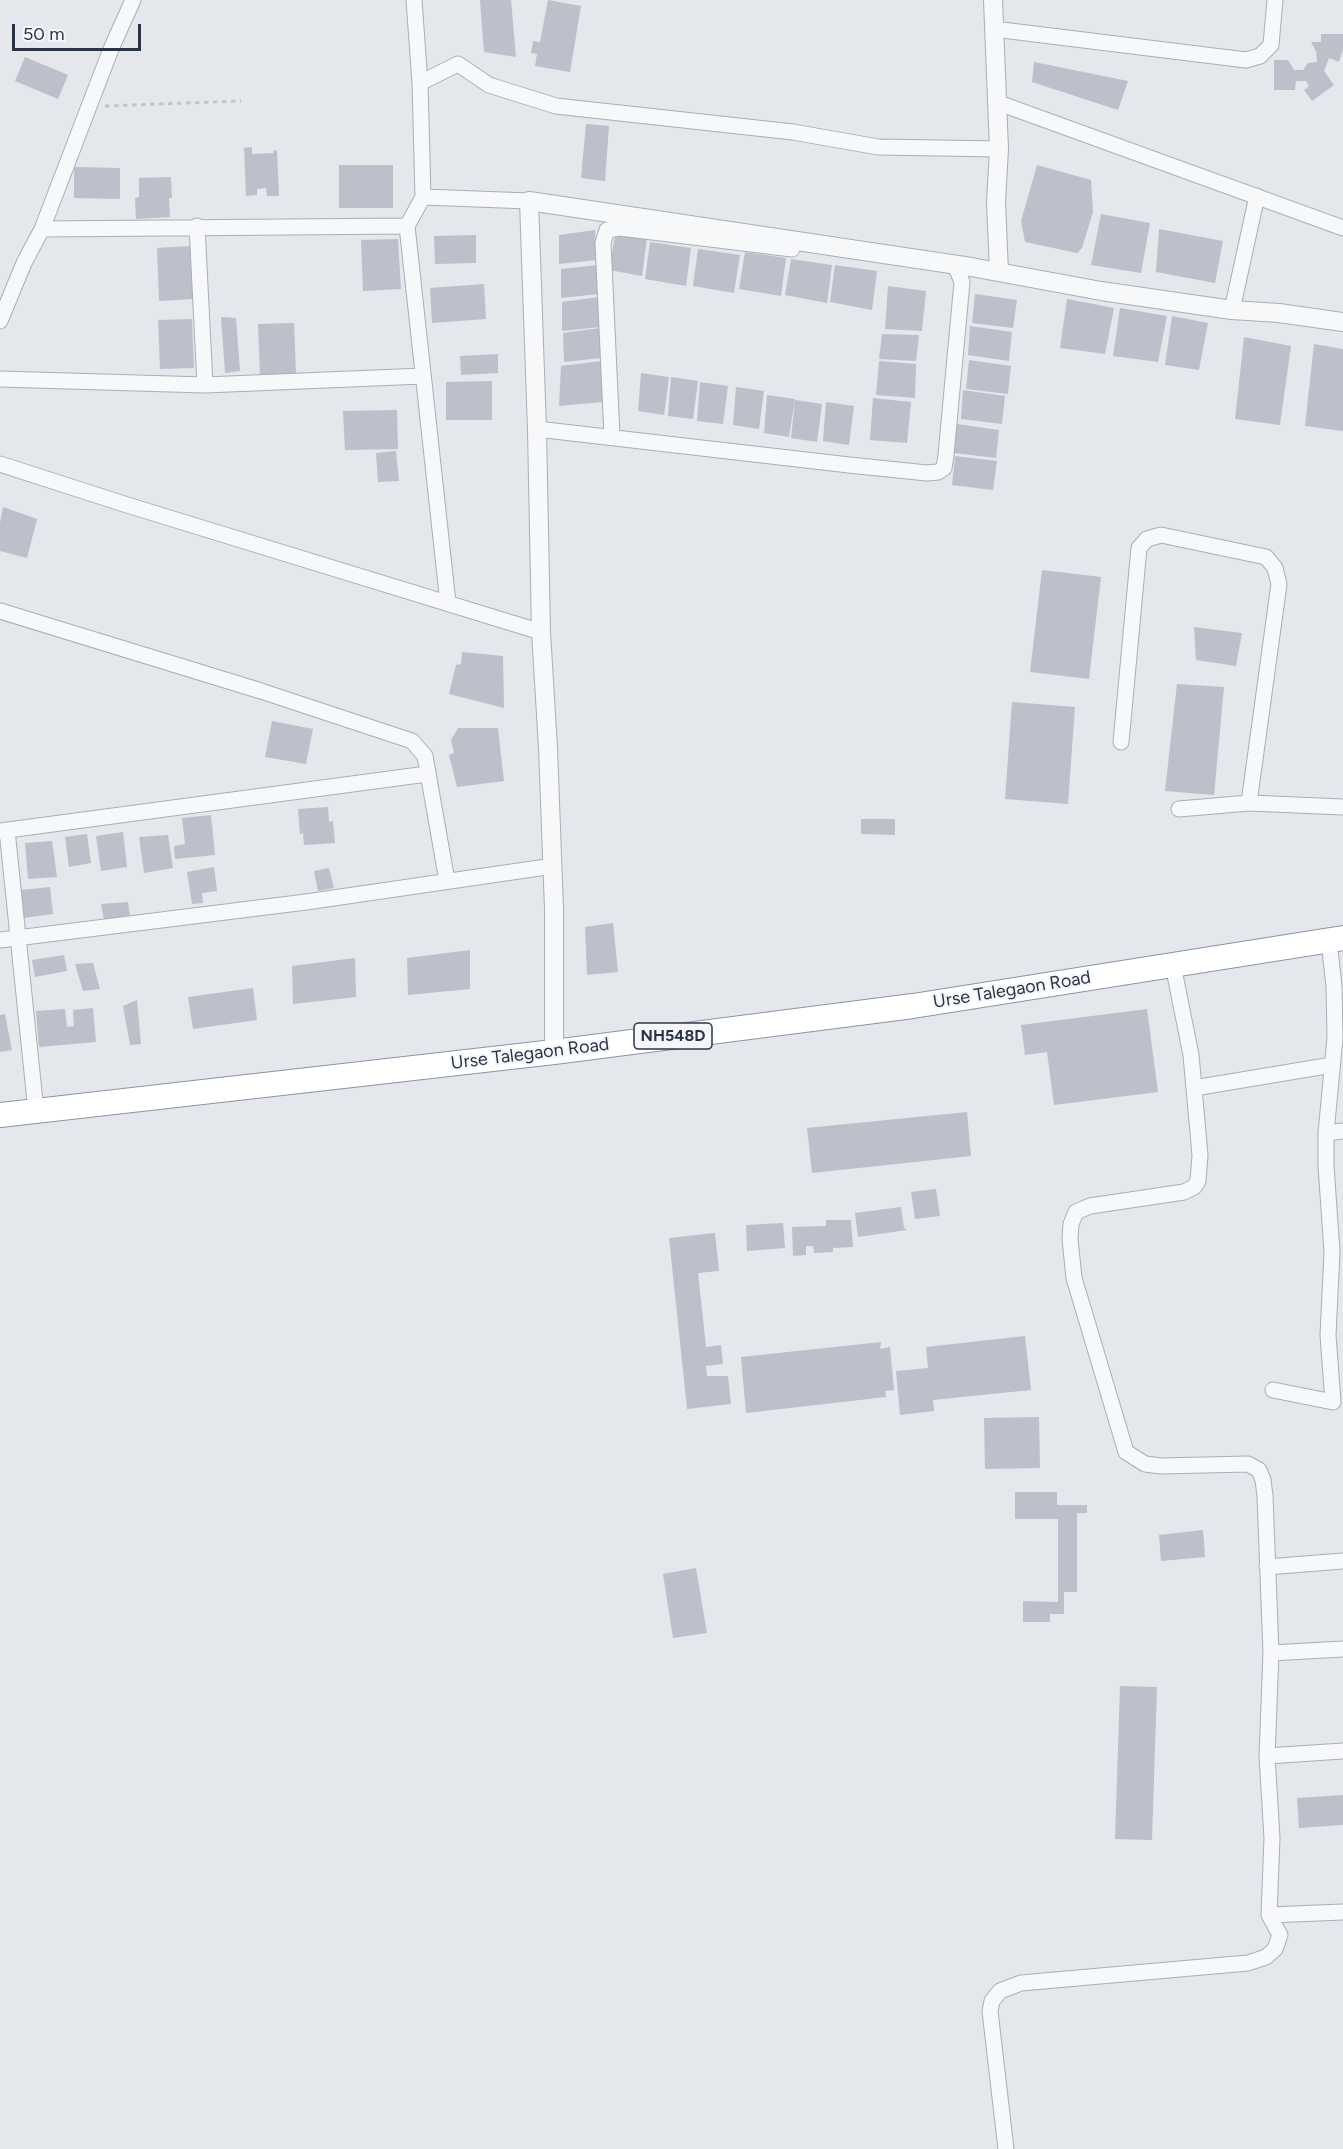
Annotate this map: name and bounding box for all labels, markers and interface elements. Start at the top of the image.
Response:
scale bar [15,12,144,50]
text: 50 m [23,23,65,45]
street label: Urse Talegaon Road [932,967,1092,1013]
road number: NH548D [634,1023,712,1049]
street label: Urse Talegaon Road [450,1034,610,1074]

